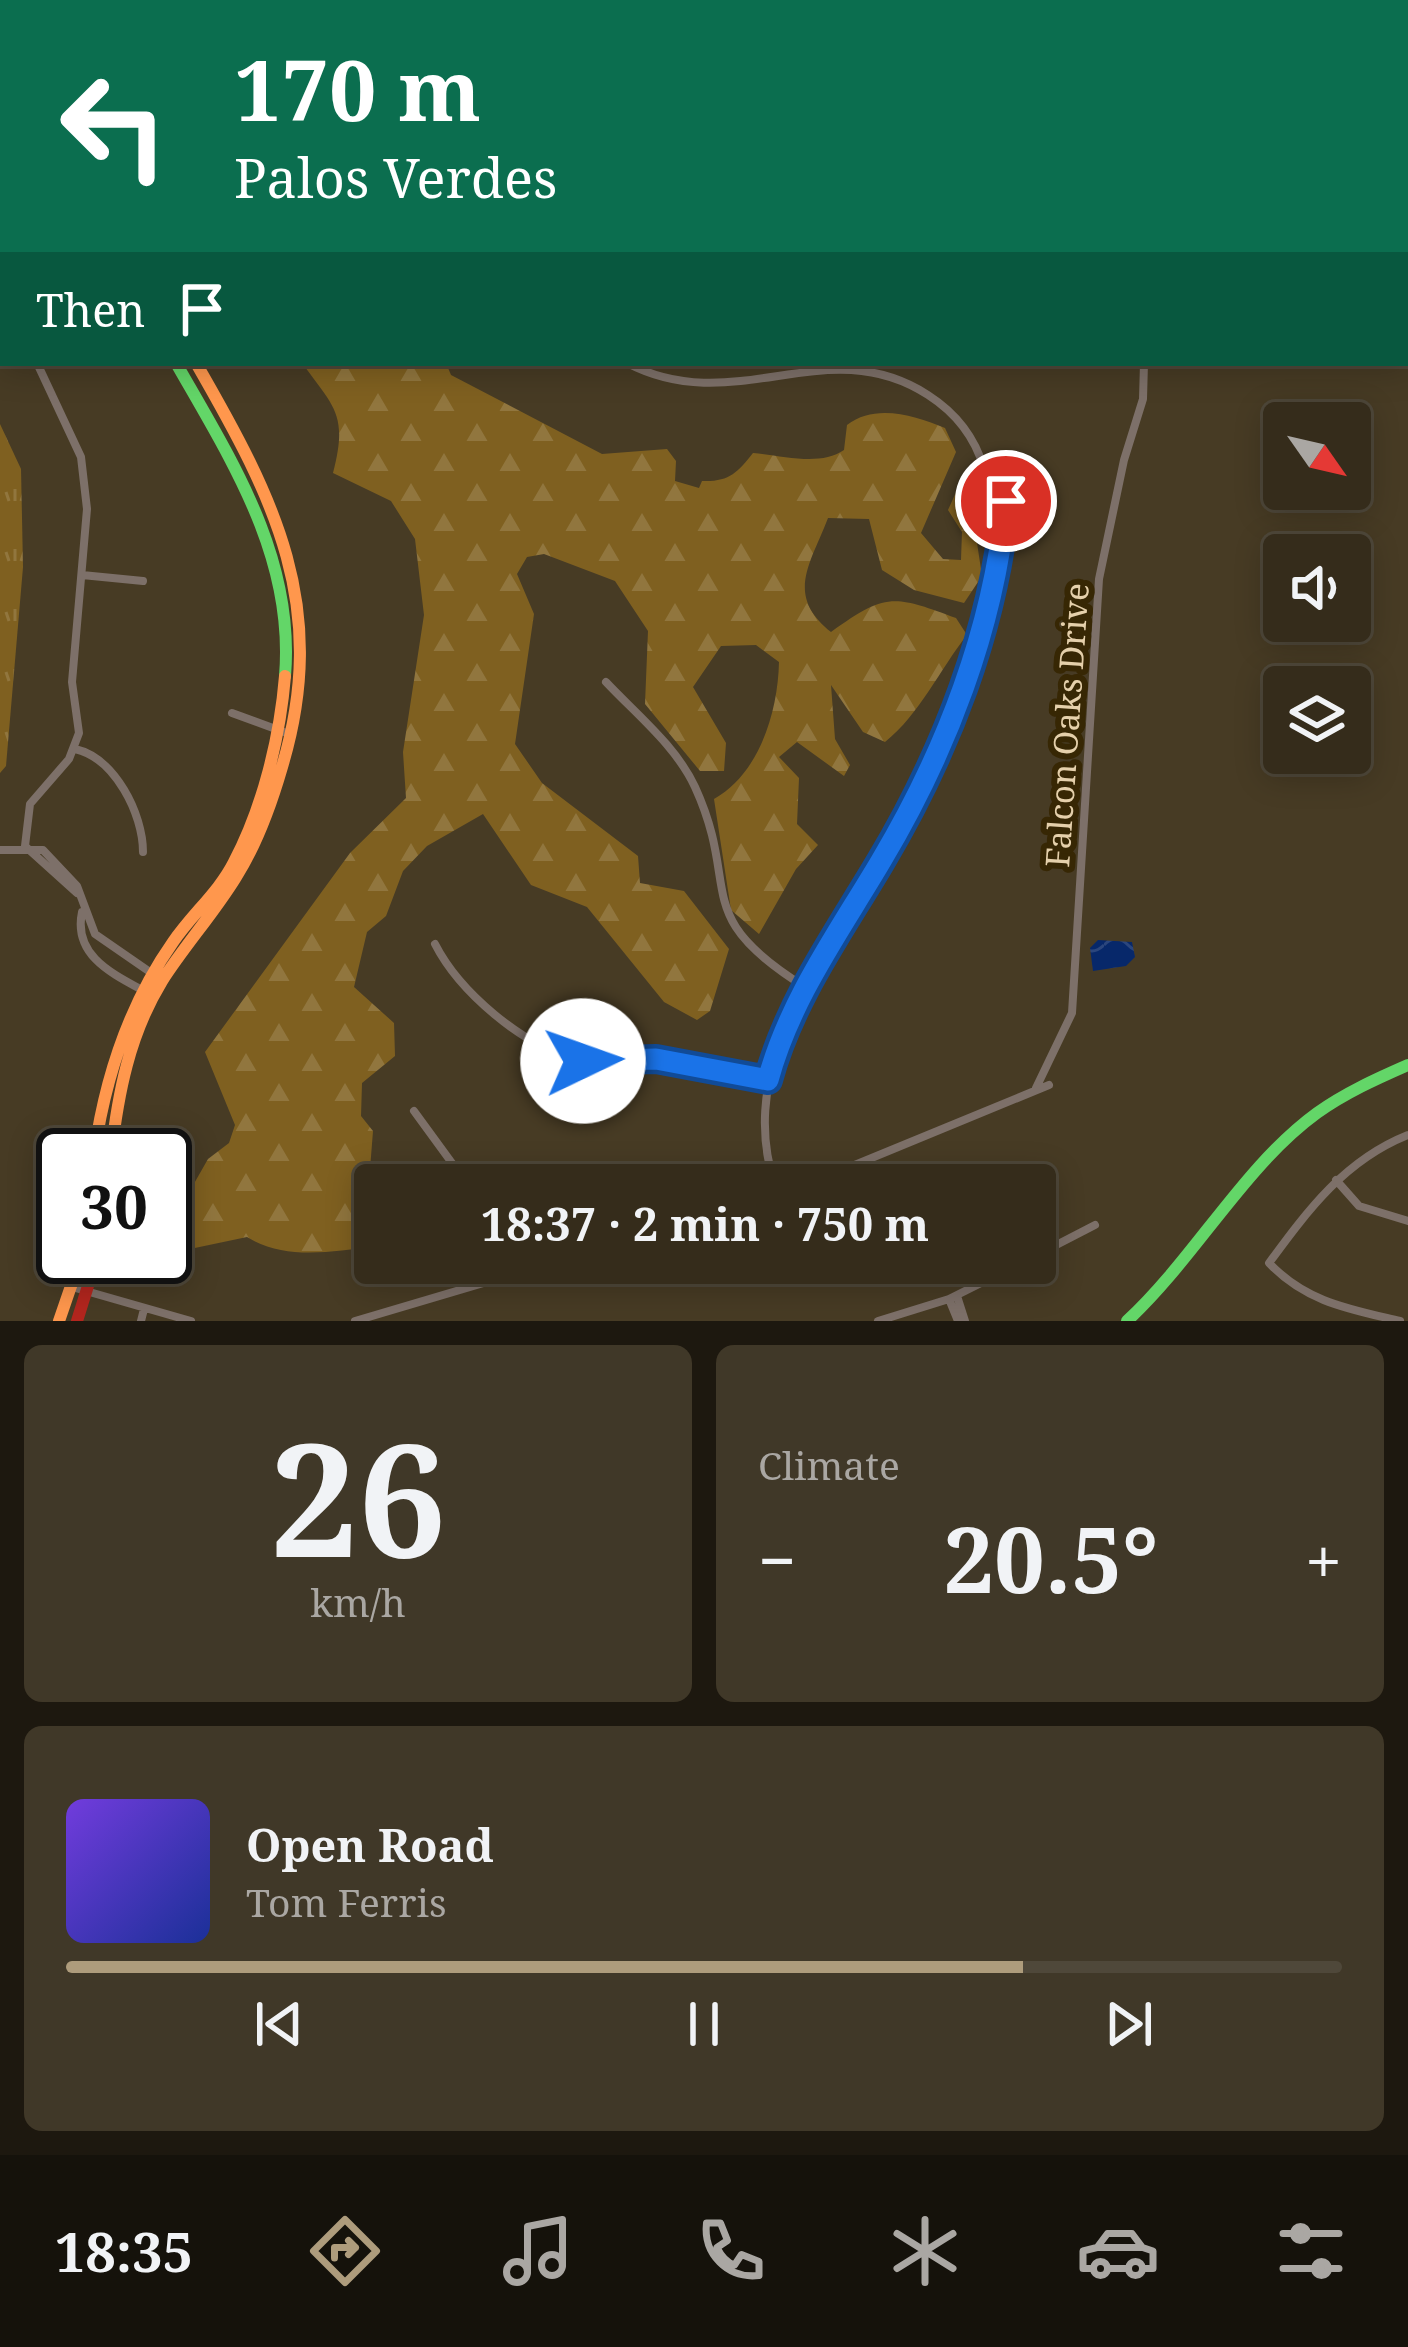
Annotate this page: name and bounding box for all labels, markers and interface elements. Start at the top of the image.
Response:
text: 170 m [234,31,481,146]
icon: left [36,48,192,204]
text: Palos Verdes [234,140,557,214]
icon: arrive [169,276,235,342]
text: Then [36,279,145,340]
north arrow [1263,402,1371,510]
map controls [1263,402,1371,774]
pin [955,450,1057,552]
icon: arrive [973,468,1039,534]
button: sound [1263,534,1371,642]
street label: Falcon Oaks Drive [1034,581,1099,869]
button: layers [1263,666,1371,774]
position arrow [520,998,646,1124]
speed limit sign: 30 [36,1128,192,1284]
text: 18:37 · 2 min · 750 m [481,1193,929,1254]
text: 26 [270,1390,446,1603]
text: Climate [758,1438,900,1491]
text: 20.5° [943,1497,1158,1619]
text: − [758,1514,796,1604]
text: + [1305,1514,1342,1604]
text: km/h [310,1575,406,1628]
text: Open Road [246,1814,494,1875]
text: Tom Ferris [246,1875,447,1928]
icon: previous [246,1991,312,2057]
icon: pause [671,1991,737,2057]
icon: next [1096,1991,1162,2057]
icon: directions [303,2209,387,2293]
icon: music [496,2209,580,2293]
icon: phone [689,2209,773,2293]
icon: climate [883,2209,967,2293]
icon: car [1076,2209,1160,2293]
icon: filters [1269,2209,1353,2293]
text: 18:35 [55,2214,193,2288]

